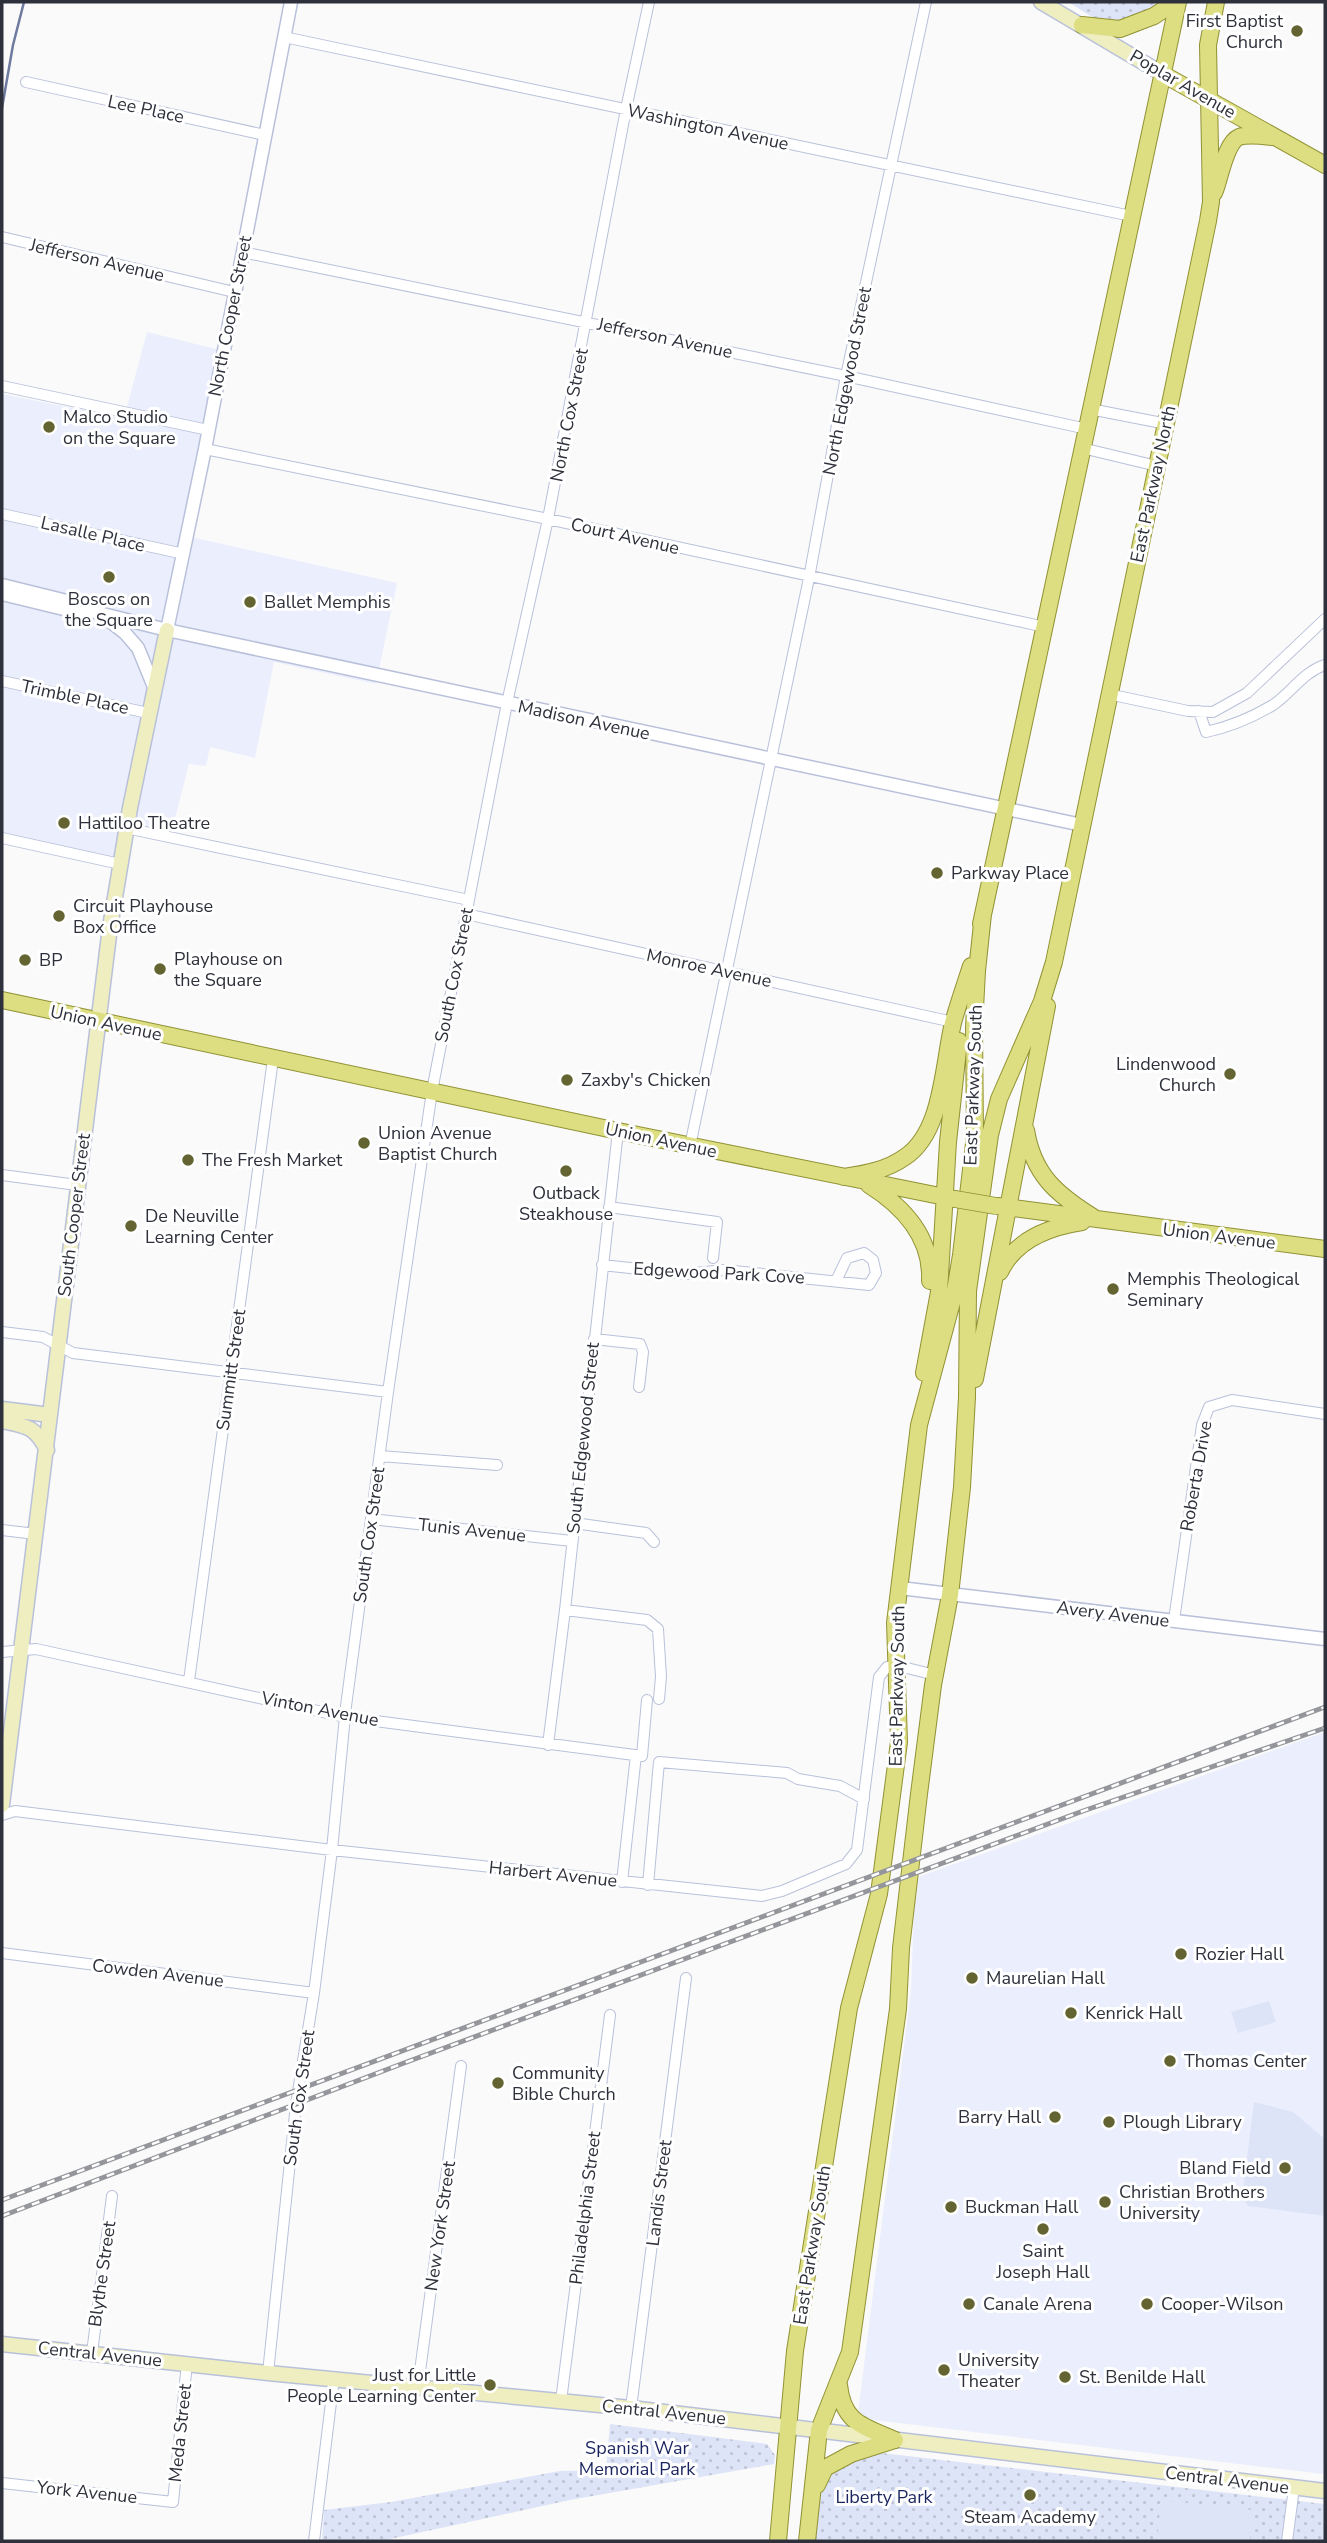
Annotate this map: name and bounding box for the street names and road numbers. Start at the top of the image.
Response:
street label: Poplar Avenue [1126,44,1240,124]
street label: Lee Place [106,89,186,129]
street label: Washington Avenue [625,98,791,156]
street label: Jefferson Avenue [26,233,167,287]
street label: North Cooper Street [203,233,257,398]
street label: North Edgewood Street [817,284,877,477]
street label: Jefferson Avenue [594,312,735,364]
street label: North Cox Street [544,345,594,484]
street label: East Parkway North [1125,403,1181,565]
street label: Lasalle Place [39,510,147,558]
street label: Court Avenue [568,512,682,560]
street label: Trimble Place [19,674,131,720]
street label: Madison Avenue [516,694,652,746]
street label: South Cox Street [429,905,479,1044]
street label: Monroe Avenue [644,943,774,993]
street label: Union Avenue [48,999,164,1047]
street label: East Parkway South [958,1004,988,1166]
street label: Union Avenue [603,1116,719,1164]
street label: South Cooper Street [52,1131,96,1298]
street label: Union Avenue [1161,1217,1277,1255]
street label: Edgewood Park Cove [633,1257,805,1289]
street label: Summitt Street [211,1307,251,1432]
street label: South Edgewood Street [561,1340,605,1535]
street label: Roberta Drive [1174,1419,1218,1533]
street label: South Cox Street [348,1465,390,1604]
street label: Tunis Avenue [417,1512,527,1548]
street label: Avery Avenue [1055,1595,1171,1633]
street label: East Parkway South [884,1605,910,1767]
street label: Vinton Avenue [258,1686,381,1732]
street label: Harbert Avenue [488,1855,618,1893]
street label: Cowden Avenue [91,1953,225,1993]
street label: South Cox Street [278,2028,320,2167]
street label: Philadelphia Street [564,2129,606,2286]
street label: Landis Street [641,2138,677,2247]
street label: New York Street [419,2159,461,2293]
street label: East Parkway South [788,2164,836,2326]
street label: Blythe Street [83,2219,121,2328]
street label: Central Avenue [37,2336,163,2372]
street label: Meda Street [163,2382,197,2483]
street label: Central Avenue [601,2394,727,2430]
street label: Central Avenue [1164,2460,1290,2500]
street label: York Avenue [35,2475,138,2509]

